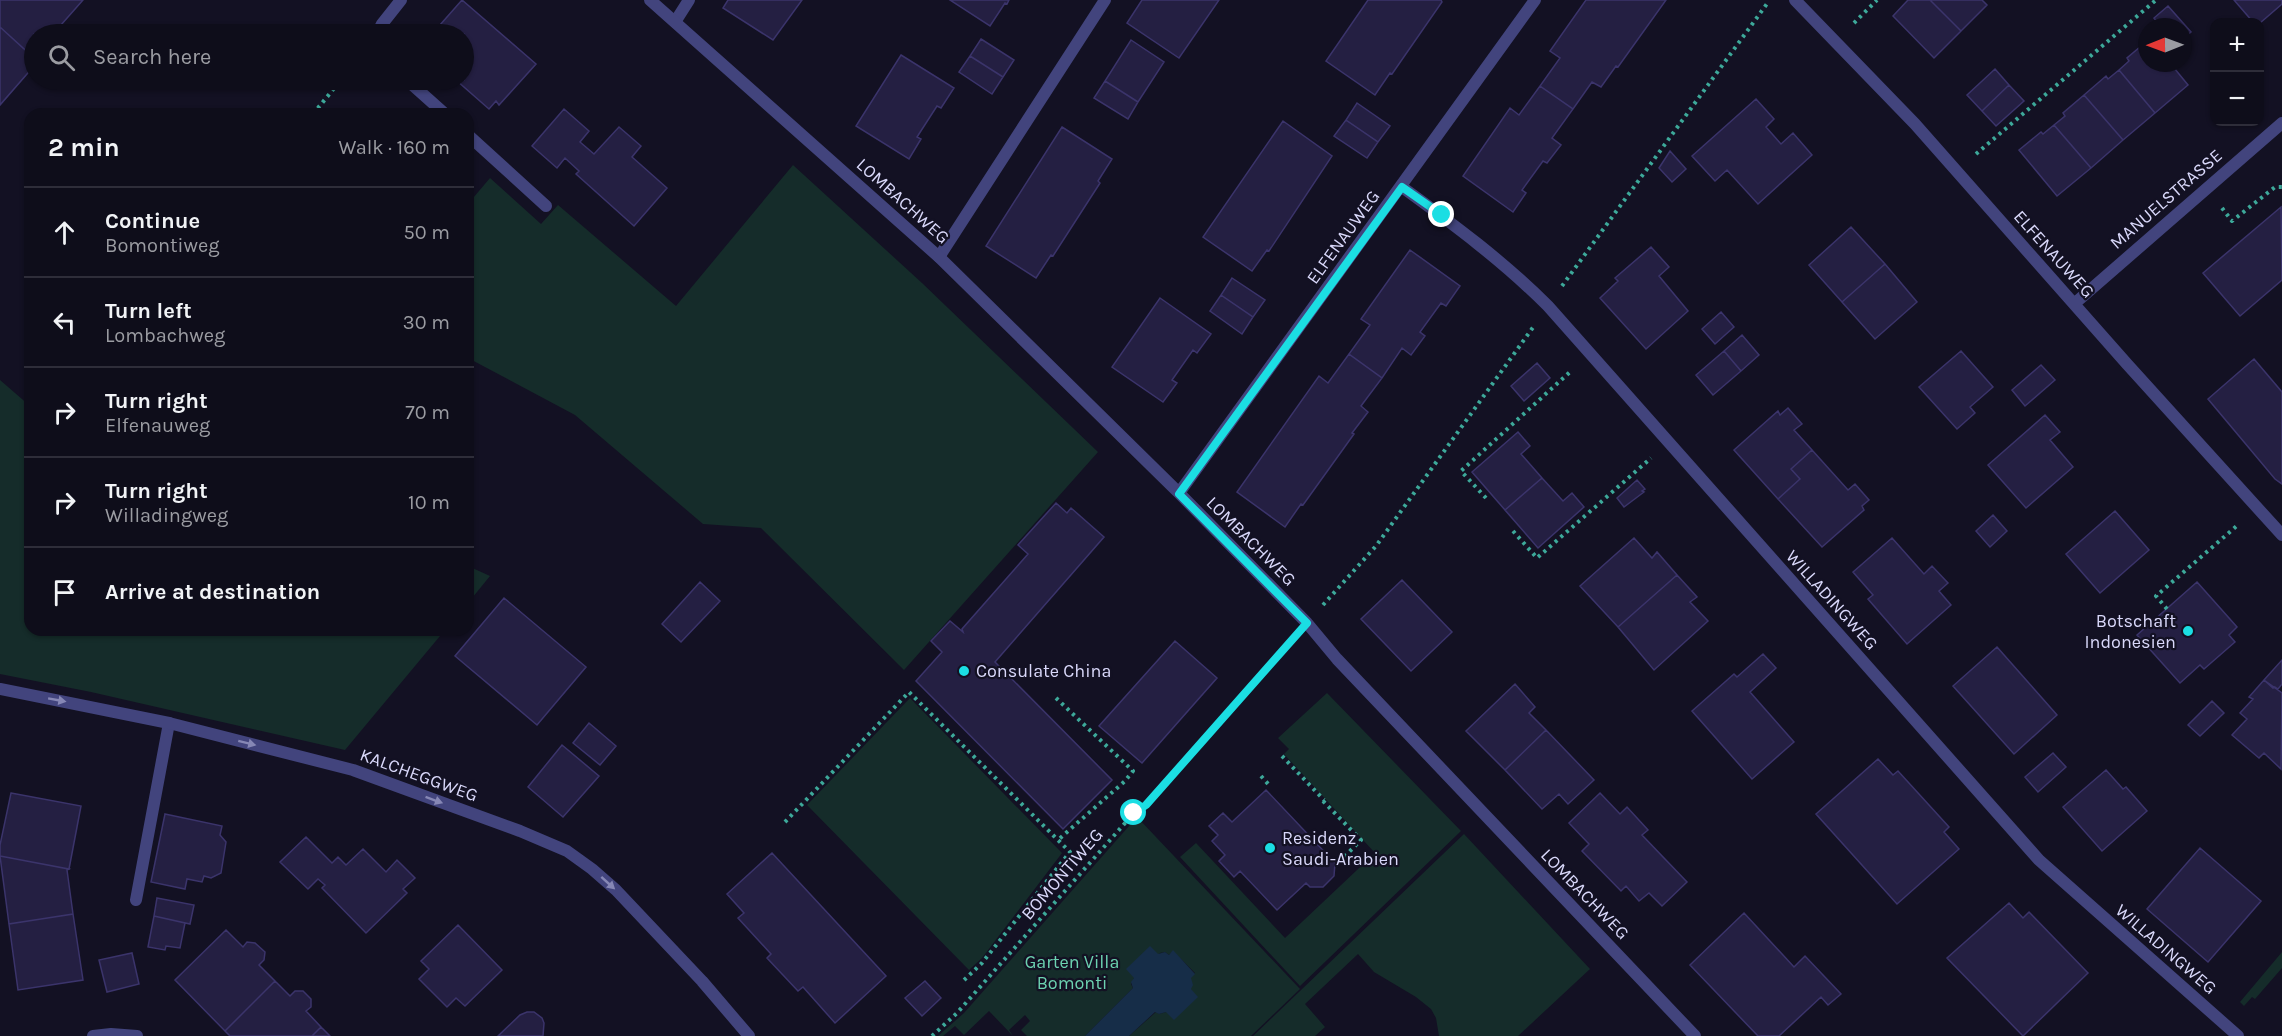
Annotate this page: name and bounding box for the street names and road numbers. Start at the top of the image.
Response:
street label: MANUELSTRASSE [2105,144,2227,254]
street label: LOMBACHWEG [852,153,954,249]
street label: ELFENAUWEG [1302,186,1384,288]
street label: ELFENAUWEG [2009,206,2099,302]
street label: LOMBACHWEG [1202,492,1300,590]
street label: WILLADINGWEG [1781,545,1883,655]
street label: KALCHEGGWEG [357,743,481,807]
street label: BOMONTIWEG [1016,824,1108,924]
street label: LOMBACHWEG [1536,844,1634,944]
street label: WILLADINGWEG [2111,899,2221,999]

